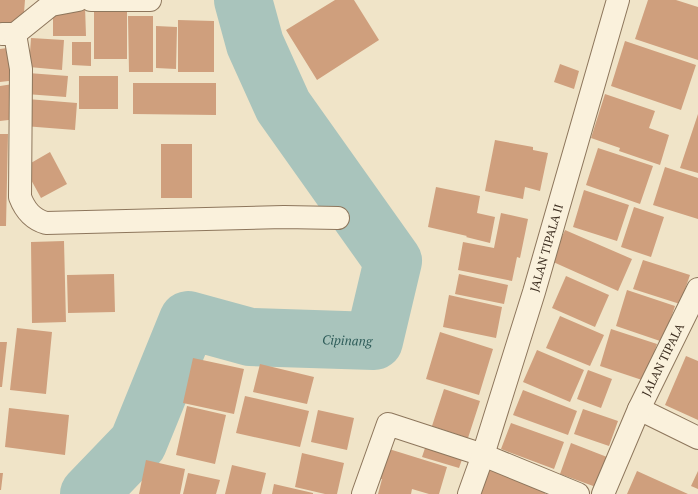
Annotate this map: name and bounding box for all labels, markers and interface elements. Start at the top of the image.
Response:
street label: JALAN TIPALA II [526,202,566,294]
street label: JALAN TIPALA [638,320,687,399]
water label: Cipinang [322,330,373,350]

